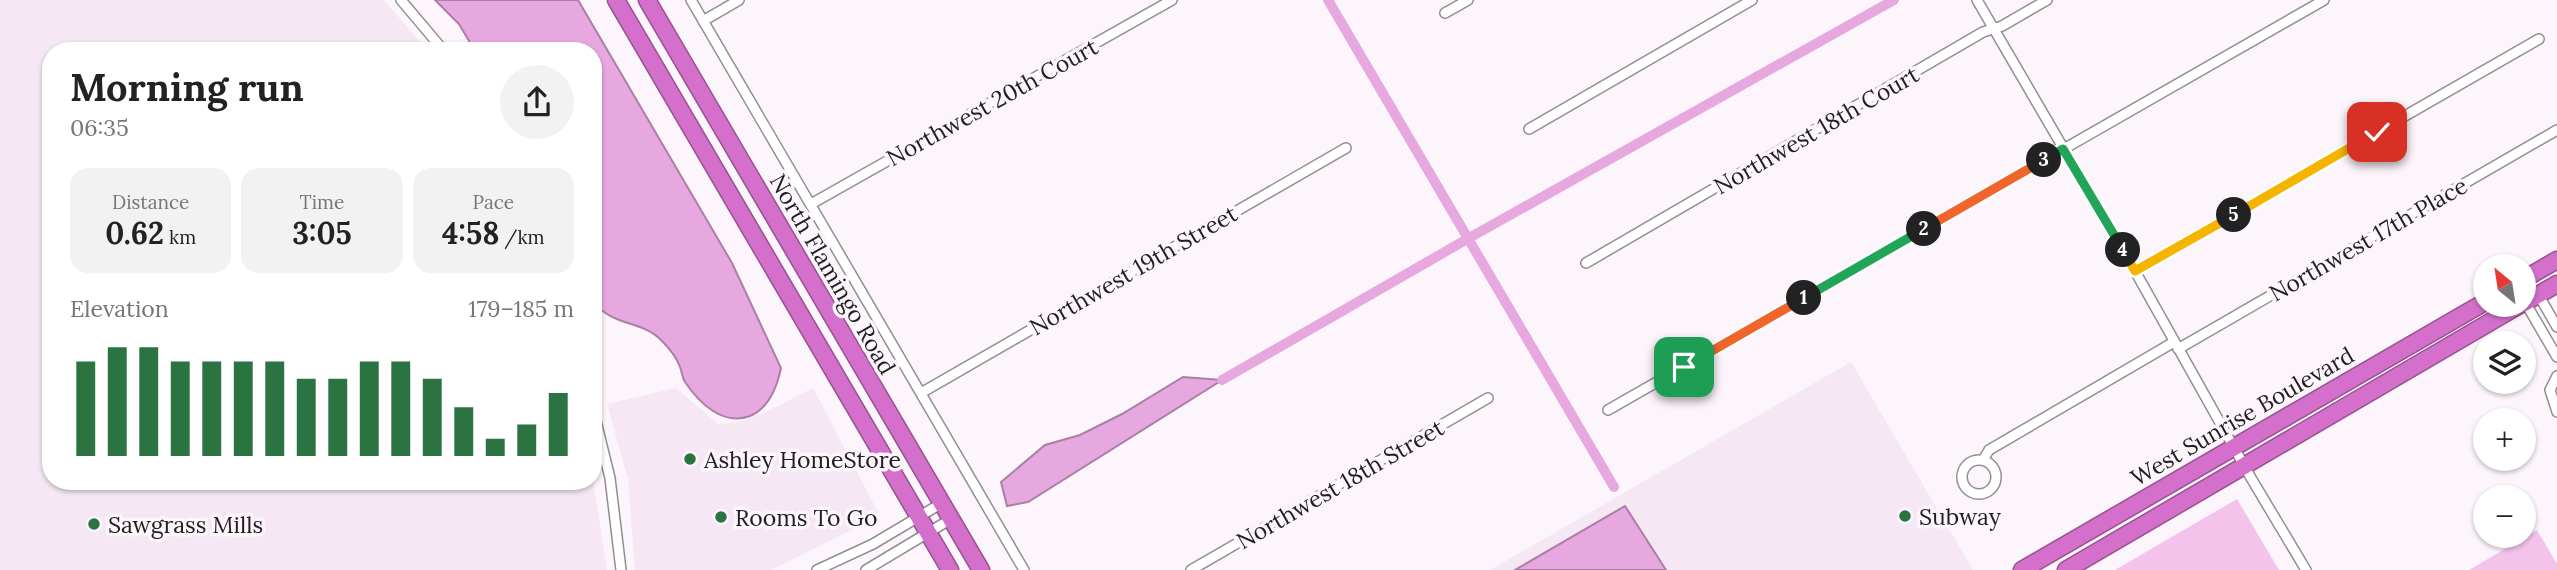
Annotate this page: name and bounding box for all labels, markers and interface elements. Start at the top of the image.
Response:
street label: Northwest 20th Court [881,32,1103,172]
street label: Northwest 18th Court [1708,59,1924,201]
text: Morning run [70,63,304,111]
button: share [500,65,574,139]
pin [2347,102,2407,162]
text: 06:35 [70,113,129,142]
icon: check [2358,113,2396,151]
pin: 3 [2026,142,2062,178]
text: 3 [2038,147,2049,171]
street label: North Flamingo Road [764,169,902,380]
street label: Northwest 17th Place [2264,170,2472,308]
text: Distance [112,190,189,214]
text: Time [300,190,344,214]
text: Pace [473,190,514,214]
pin: 5 [2216,198,2252,232]
street label: Northwest 19th Street [1024,199,1242,341]
text: 5 [2228,202,2239,226]
pin: 2 [1906,212,1941,246]
text: 0.62 [105,214,164,252]
text: 3:05 [292,214,352,252]
text: 4:58 [442,214,499,252]
text: 2 [1918,216,1929,240]
text: km [164,225,196,249]
text: /km [499,225,545,249]
pin: 4 [2106,232,2140,268]
text: 4 [2117,237,2128,261]
north arrow [2473,254,2536,317]
map controls [2473,254,2536,548]
pin: 1 [1786,280,1822,316]
text: 1 [1800,285,1807,309]
text: Elevation [70,294,169,323]
text: 179–185 m [468,294,574,323]
button: layers [2473,331,2536,394]
pin [1654,337,1714,397]
street label: West Sunrise Boulevard [2125,340,2359,492]
icon: arrive [1665,348,1703,386]
button: + [2473,408,2536,471]
street label: Northwest 18th Street [1231,413,1449,555]
place label: Ashley HomeStore [703,445,901,474]
marker: Ashley HomeStore [682,451,698,467]
button: − [2473,485,2536,548]
place label: Subway [1919,502,2002,531]
place label: Rooms To Go [735,503,878,532]
marker: Subway [1897,508,1913,524]
marker: Rooms To Go [713,509,729,525]
place label: Sawgrass Mills [108,510,263,539]
marker: Sawgrass Mills [86,516,102,532]

